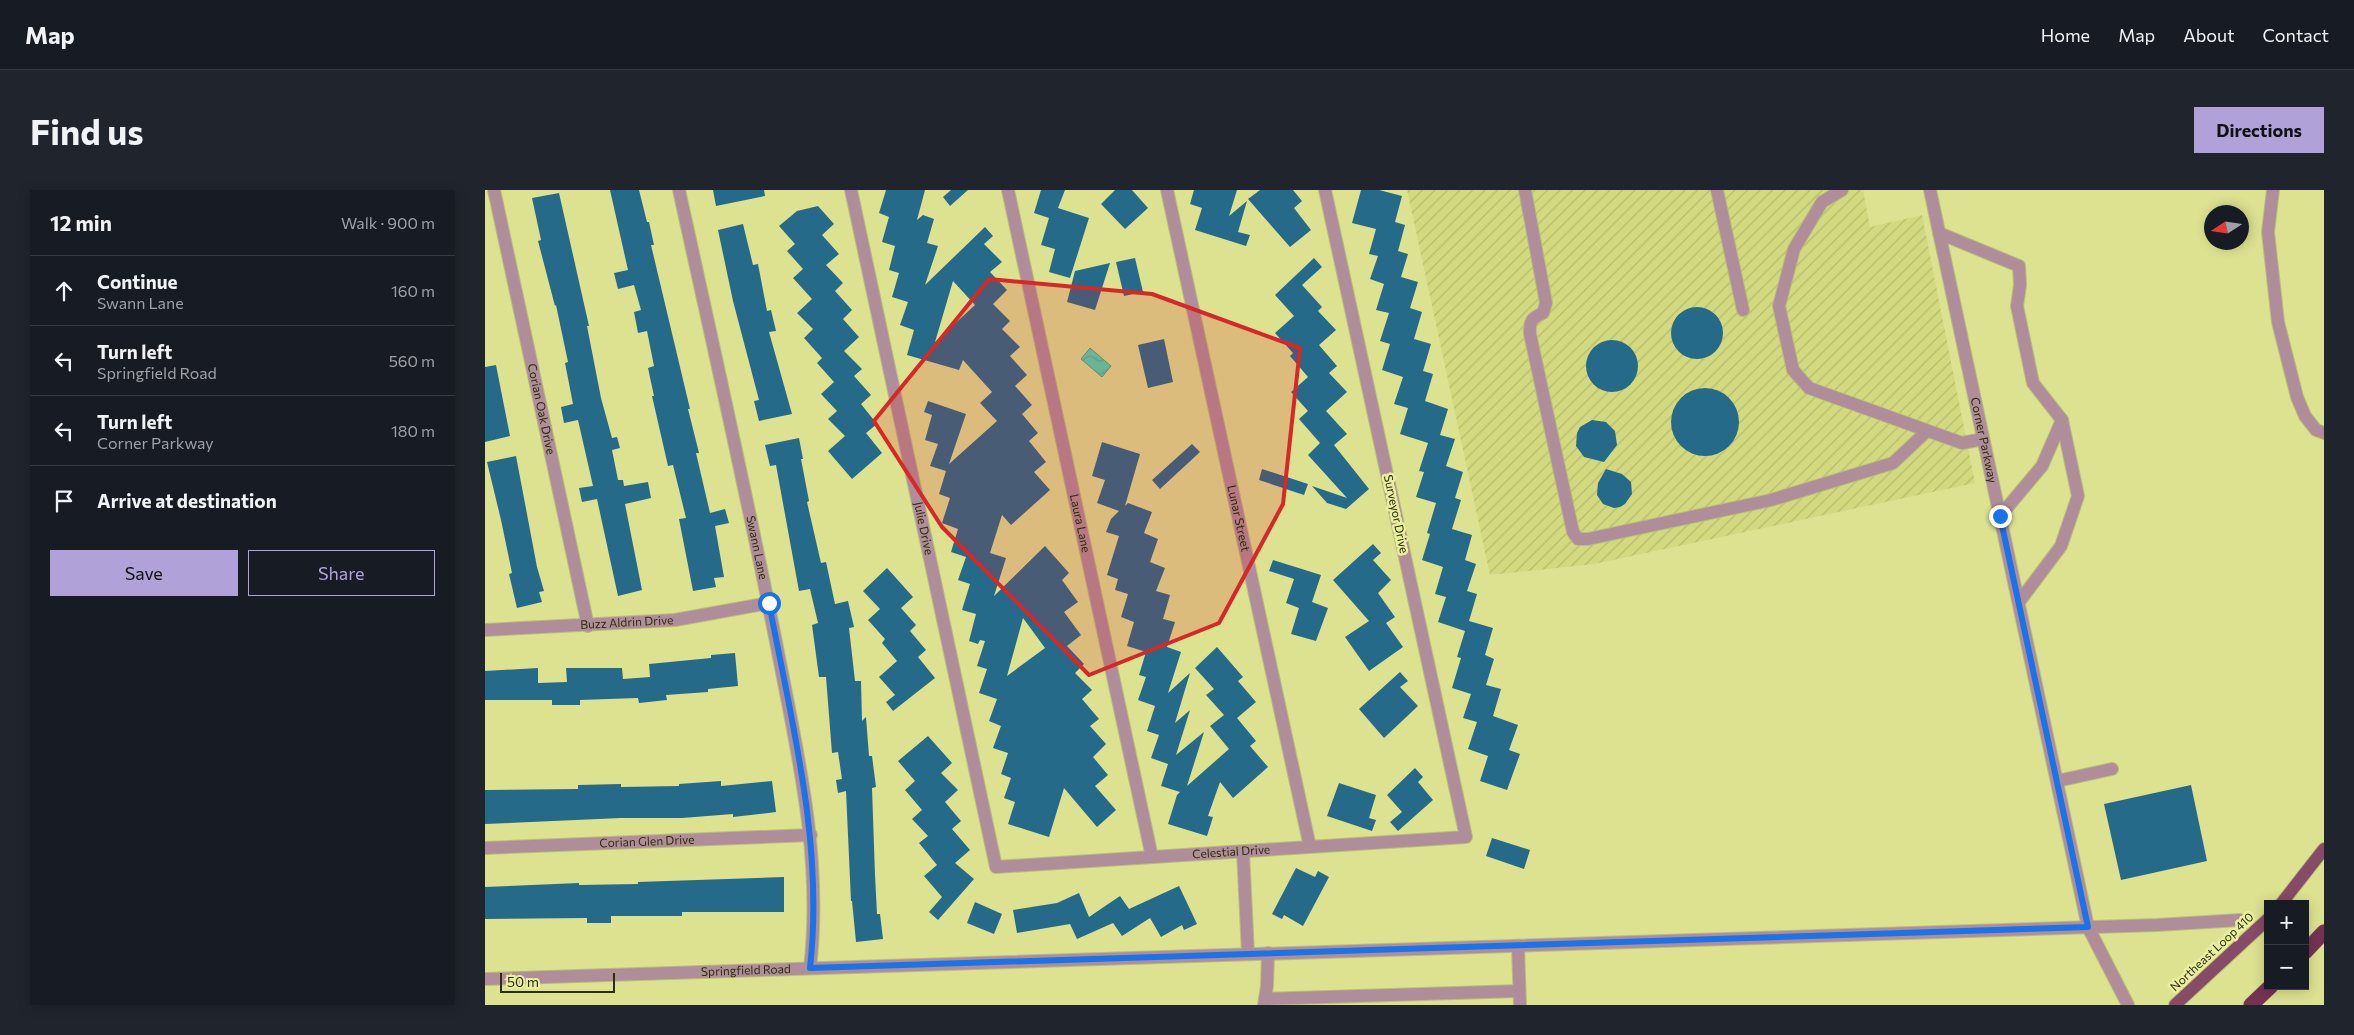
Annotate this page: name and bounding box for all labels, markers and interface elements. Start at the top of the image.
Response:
text: Map [25,20,75,49]
text: Home [2041,24,2090,46]
text: Map [2118,24,2155,46]
text: About [2183,24,2235,46]
text: Contact [2263,24,2329,46]
button: Directions [2194,107,2324,153]
text: Find us [30,109,144,152]
north arrow [2204,205,2249,250]
text: 12 min [50,210,112,235]
text: Walk · 900 m [341,213,435,232]
text: Continue [97,270,177,293]
icon: ahead [50,277,78,305]
text: 160 m [391,281,435,300]
text: Swann Lane [97,293,184,312]
text: Turn left [97,340,172,363]
icon: left [50,347,78,375]
text: 560 m [389,351,435,370]
street label: Corian Oak Drive [526,362,559,456]
text: Springfield Road [97,363,217,382]
street label: Corner Parkway [1969,396,2001,484]
text: Turn left [97,410,172,433]
icon: left [50,417,78,445]
text: 180 m [391,421,435,440]
text: Corner Parkway [97,433,214,452]
street label: Surveyor Drive [1382,473,1412,554]
street label: Lunar Street [1225,483,1254,553]
icon: arrive [50,487,78,515]
text: Arrive at destination [97,489,277,512]
street label: Laura Lane [1068,493,1094,554]
street label: Julie Drive [911,500,937,556]
route end [1989,505,2012,528]
street label: Swann Lane [744,514,771,581]
button: Save [50,550,238,596]
button: Share [248,550,435,596]
route start [758,592,781,615]
street label: Buzz Aldrin Drive [580,612,674,631]
street label: Corian Glen Drive [599,832,695,849]
street label: Celestial Drive [1192,842,1271,860]
map controls [2264,900,2309,990]
button: + [2264,900,2309,945]
street label: Northeast Loop 410 [2167,909,2256,993]
button: − [2264,945,2309,990]
street label: Springfield Road [701,961,791,978]
scale bar [500,970,615,993]
text: 50 m [507,973,539,990]

